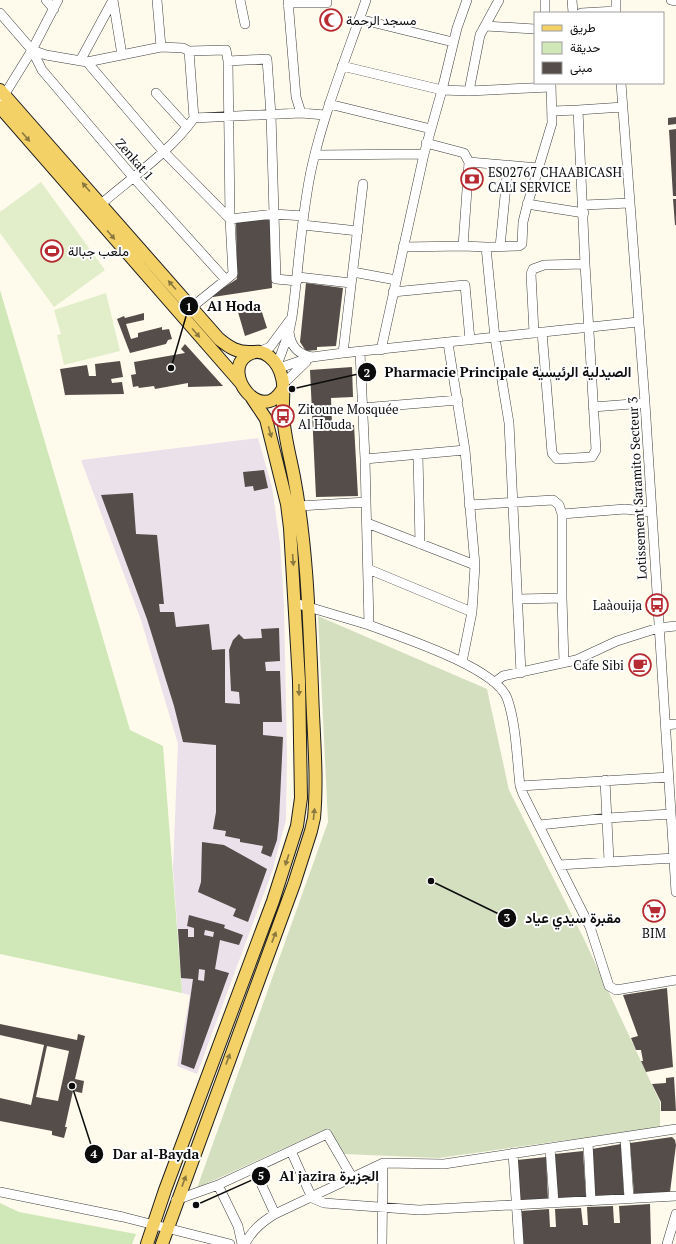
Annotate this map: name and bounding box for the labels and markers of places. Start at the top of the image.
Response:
mosque icon: مسجد الرحمة [318,7,344,33]
place label: مسجد الرحمة [346,11,417,29]
place label: ES02767 CHAABICASH CALI SERVICE [488,163,622,196]
bank icon: ES02767 CHAABICASH CALI SERVICE [459,166,485,192]
sports icon: ملعب جبالة [39,238,65,264]
place label: ملعب جبالة [68,242,129,260]
callout: Al Hoda [179,293,269,319]
callout: Pharmacie Principale الصيدلية الرئيسية [357,359,640,385]
place label: Zitoune Mosquée Al Houda [298,400,399,433]
bus stop icon: Zitoune Mosquée Al Houda [270,403,296,429]
bus stop icon: Laàouija [644,592,670,618]
place label: Laàouija [593,596,642,614]
cafe icon: Cafe Sibi [627,652,653,678]
place label: Cafe Sibi [573,656,624,674]
supermarket icon: BIM [641,898,667,924]
callout: مقبرة سيدي عياد [497,905,629,931]
place label: BIM [642,924,666,942]
callout: Dar al-Bayda [84,1141,207,1167]
callout: Al jazira الجزيرة [251,1163,386,1189]

